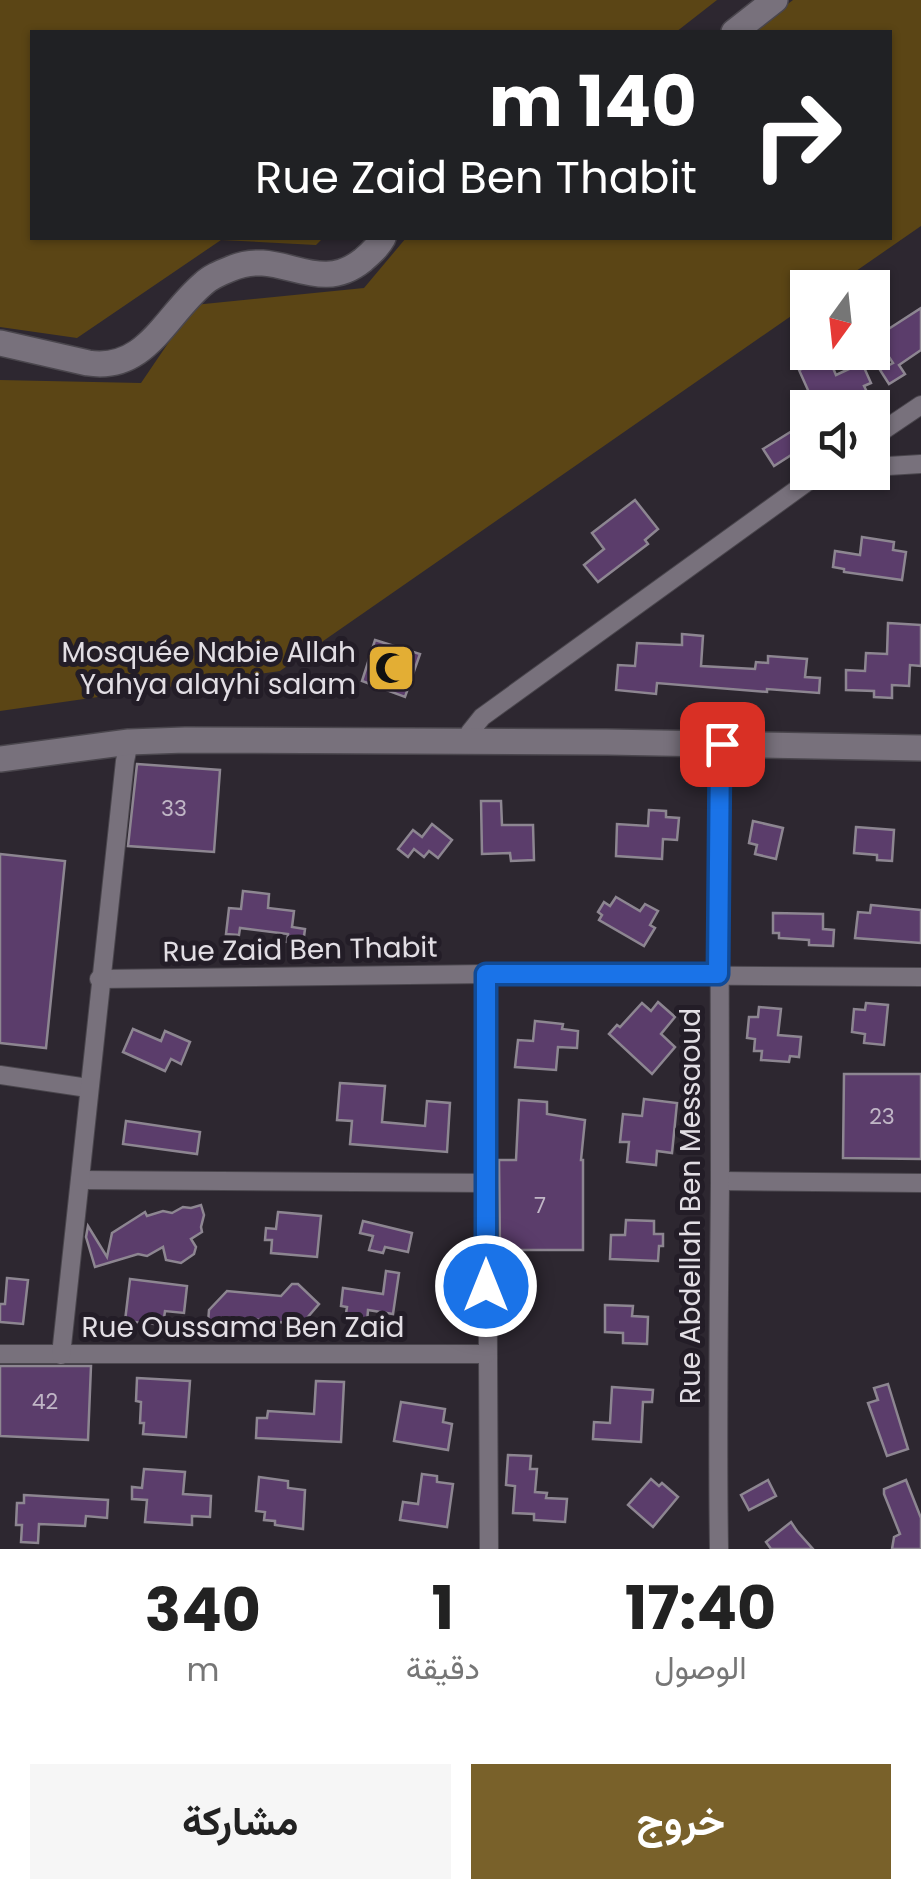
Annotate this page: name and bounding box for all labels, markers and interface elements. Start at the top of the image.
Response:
text: 140 m [489,52,697,151]
icon: right [732,70,862,200]
text: Rue Zaid Ben Thabit [255,146,697,209]
north arrow [790,270,890,370]
map controls [790,270,890,490]
button: sound [790,390,890,490]
place label: Mosquée Nabie Allah Yahya alayhi salam [62,633,356,704]
mosque icon: Mosquée Nabie Allah Yahya alayhi salam [365,642,417,694]
pin [680,702,765,787]
icon: arrive [695,717,750,772]
house number: 33 [161,793,187,824]
street label: Rue Zaid Ben Thabit [162,928,438,971]
street label: Rue Abdellah Ben Messaoud [671,1008,710,1404]
house number: 23 [869,1101,895,1132]
house number: 7 [534,1190,546,1221]
position arrow [434,1234,538,1338]
street label: Rue Oussama Ben Zaid [82,1308,404,1347]
house number: 42 [32,1386,58,1417]
text: 1 [432,1566,454,1650]
text: 17:40 [625,1566,776,1650]
text: 340 [145,1568,261,1652]
text: دقيقة [406,1645,480,1690]
text: الوصول [654,1645,747,1690]
text: m [186,1647,219,1692]
button: مشاركة [30,1764,451,1879]
button: خروج [471,1764,891,1879]

